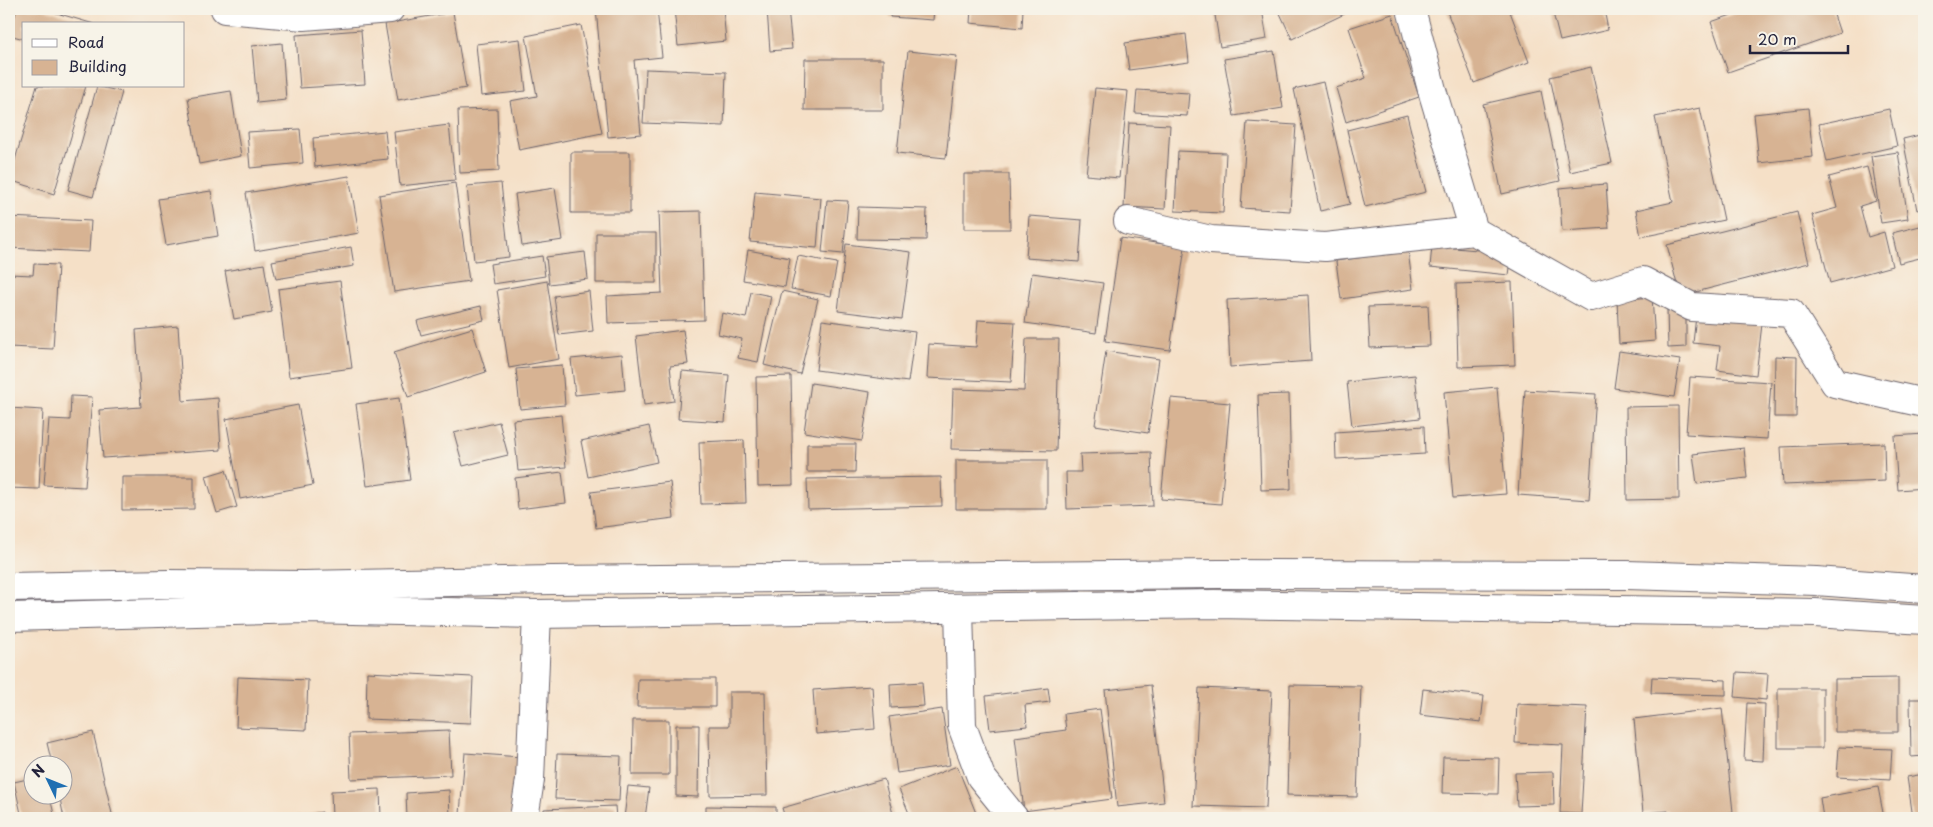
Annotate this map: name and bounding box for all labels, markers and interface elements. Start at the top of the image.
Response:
legend [22,22,185,88]
scale bar [1750,22,1848,54]
text: 20 m [1758,27,1797,50]
text: Road [68,30,104,53]
text: Building [68,54,127,77]
north arrow [22,754,72,804]
text: N [27,760,50,782]

